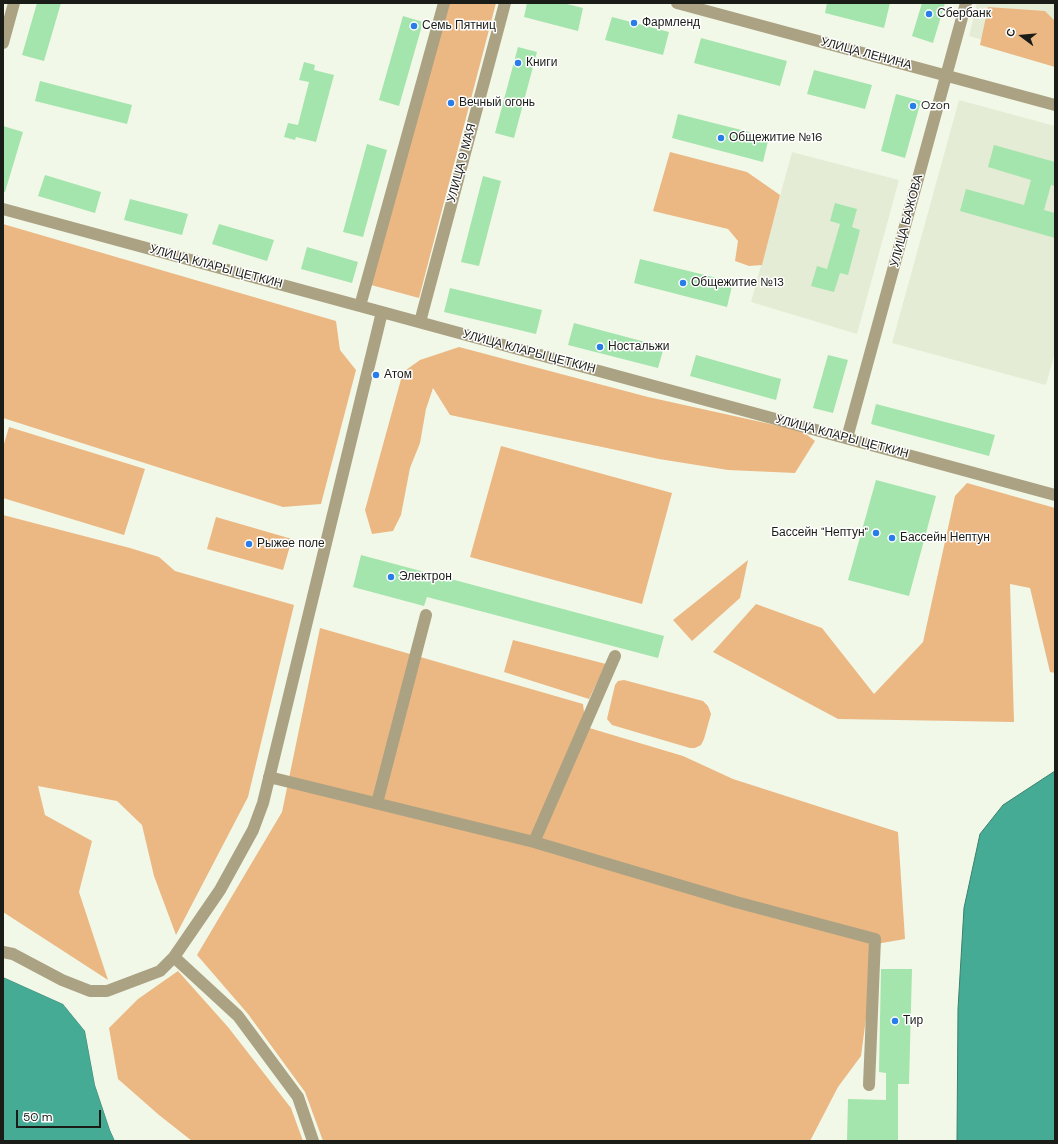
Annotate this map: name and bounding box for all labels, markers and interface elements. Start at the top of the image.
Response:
place label: Сбербанк [937,7,991,21]
marker: Сбербанк [924,9,934,19]
place label: Фармленд [642,16,700,30]
north arrow [1002,16,1042,56]
marker: Фармленд [629,18,639,28]
place label: Семь Пятниц [422,19,496,33]
marker: Семь Пятниц [409,21,419,31]
text: С [1003,27,1018,38]
street label: УЛИЦА ЛЕНИНА [819,35,913,73]
place label: Книги [526,56,557,70]
marker: Книги [513,58,523,68]
place label: Вечный огонь [459,96,535,110]
marker: Вечный огонь [446,98,456,108]
place label: Ozon [921,99,950,113]
marker: Ozon [908,101,918,111]
street label: УЛИЦА 9 МАЯ [445,122,479,204]
place label: Общежитие №16 [729,131,822,145]
marker: Общежитие №16 [716,133,726,143]
street label: УЛИЦА БАЖОВА [888,173,926,269]
street label: УЛИЦА КЛАРЫ ЦЕТКИН [148,242,284,292]
place label: Общежитие №13 [691,276,784,290]
marker: Общежитие №13 [678,278,688,288]
street label: УЛИЦА КЛАРЫ ЦЕТКИН [461,327,597,377]
place label: Ностальжи [608,340,669,354]
marker: Ностальжи [595,342,605,352]
place label: Атом [384,368,412,382]
marker: Атом [371,370,381,380]
street label: УЛИЦА КЛАРЫ ЦЕТКИН [774,412,910,462]
place label: Бассейн "Нептун" [771,526,868,540]
marker: Бассейн "Нептун" [871,528,881,538]
place label: Бассейн Нептун [900,531,990,545]
marker: Бассейн Нептун [887,533,897,543]
place label: Рыжее поле [257,537,325,551]
marker: Рыжее поле [244,539,254,549]
place label: Электрон [399,570,452,584]
marker: Электрон [386,572,396,582]
place label: Тир [903,1014,923,1028]
marker: Тир [890,1016,900,1026]
scale bar [18,1102,103,1128]
text: 50 m [23,1109,52,1125]

